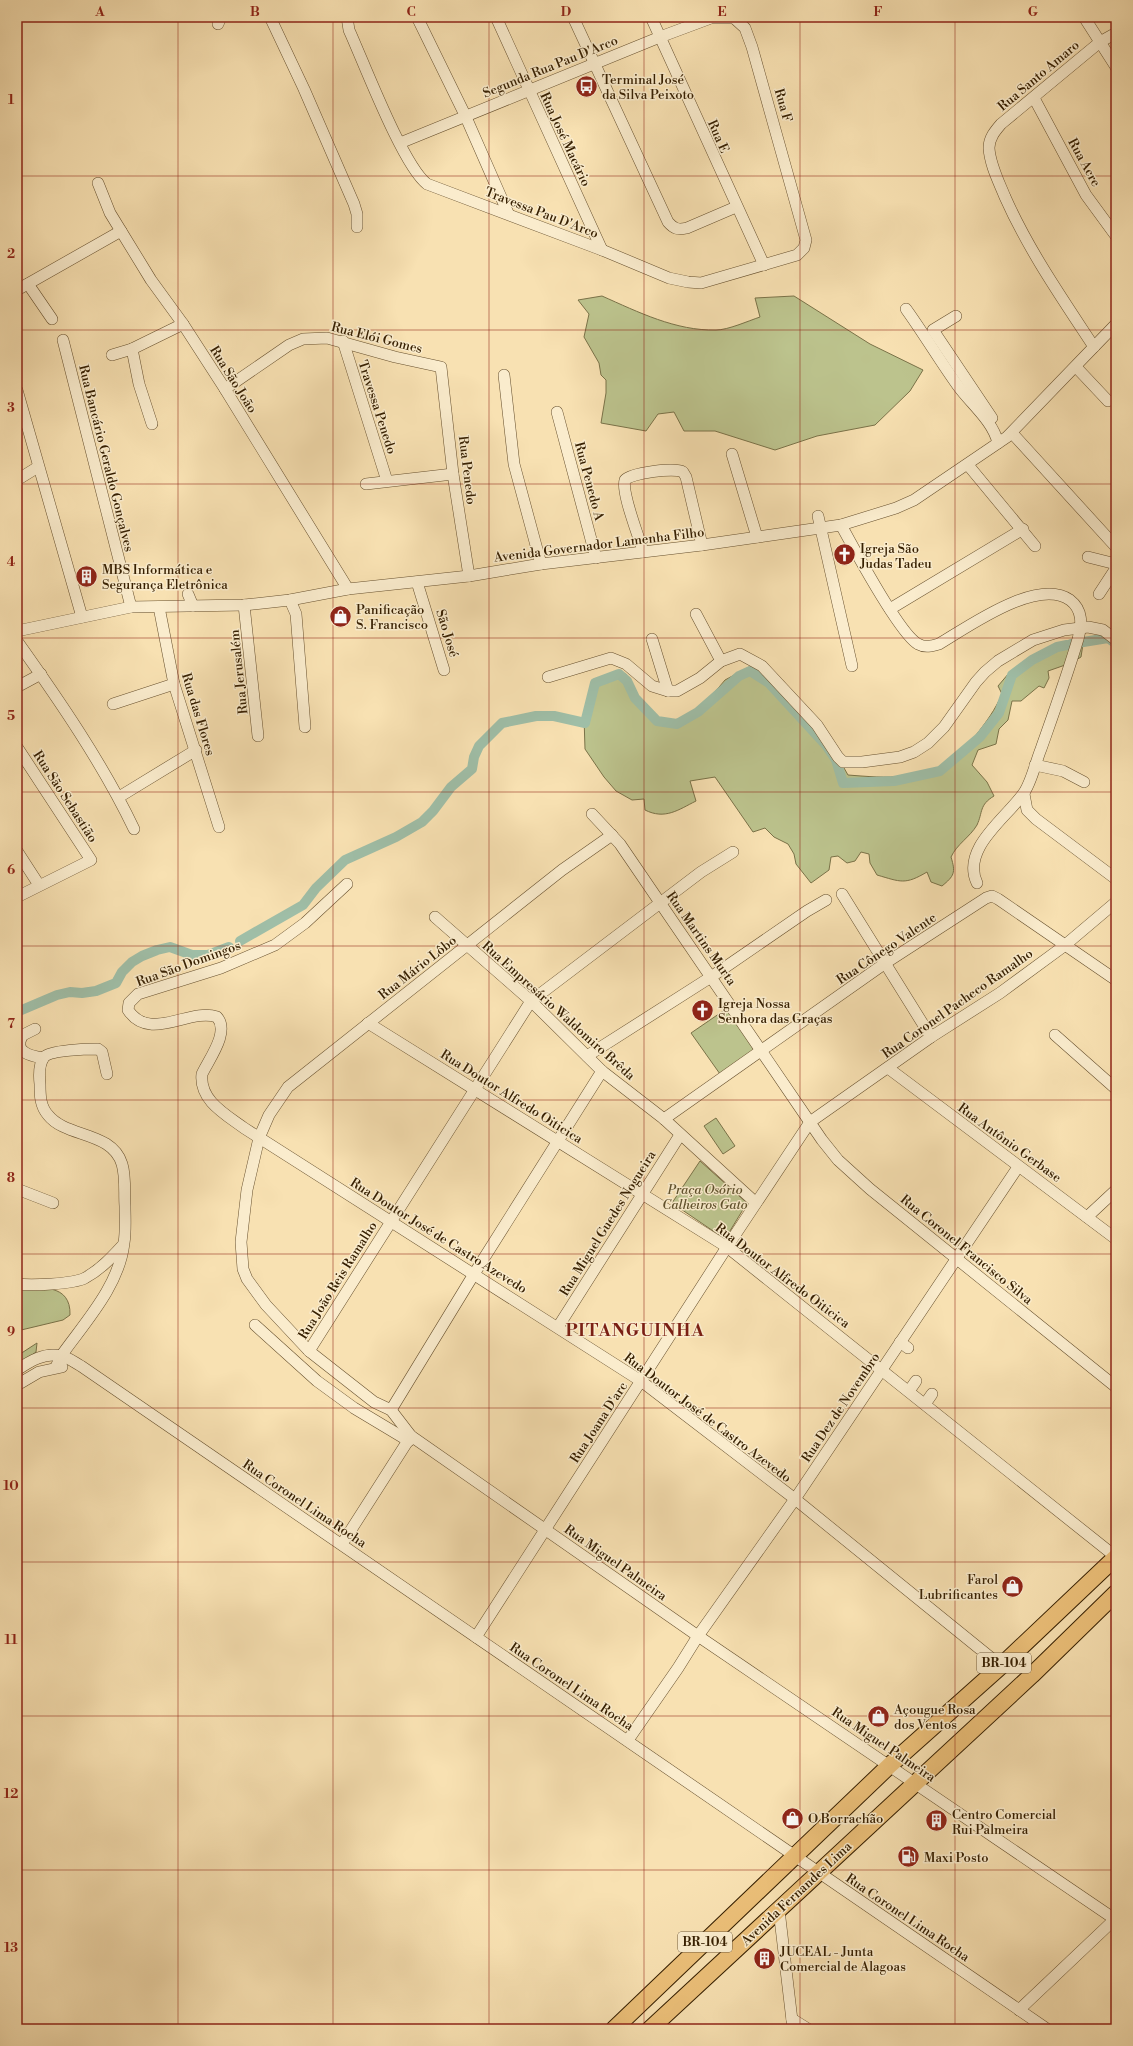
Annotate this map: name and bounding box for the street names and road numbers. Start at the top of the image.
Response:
street label: Segunda Rua Pau D'Arco [480,32,620,101]
street label: Rua Santo Amaro [995,37,1083,115]
street label: Rua F [771,87,796,124]
street label: Rua José Macário [536,90,594,189]
street label: Rua E [704,117,732,155]
street label: Rua Acre [1064,135,1104,190]
street label: Travessa Pau D'Arco [483,184,601,242]
street label: Rua Elói Gomes [330,319,424,357]
street label: Rua São João [206,343,260,416]
street label: Travessa Penedo [354,358,400,456]
street label: Rua Bancário Geraldo Gonçalves [75,363,137,554]
street label: Rua Penedo [455,435,479,505]
street label: Rua Penedo A [571,440,608,523]
street label: Avenida Governador Lamenha Filho [492,524,705,566]
street label: São José [432,607,462,660]
street label: Rua Jerusalém [227,628,251,715]
street label: Rua das Flores [178,671,218,758]
street label: Rua São Sebastião [30,748,101,845]
street label: Rua Martins Murta [663,889,740,989]
street label: Rua Cônego Valente [834,909,940,988]
street label: Rua Mário Lôbo [375,932,460,1003]
street label: Rua São Domingos [134,937,243,990]
street label: Rua Empresário Waldomiro Brêda [479,938,638,1084]
street label: Rua Coronel Pacheco Ramalho [879,946,1036,1062]
street label: Rua Doutor Alfredo Oiticica [437,1046,586,1147]
street label: Rua Antônio Gerbase [955,1100,1065,1186]
street label: Rua Miguel Guedes Nogueira [556,1147,660,1299]
street label: Rua Doutor José de Castro Azevedo [347,1175,530,1297]
street label: Rua Coronel Francisco Silva [897,1191,1036,1308]
street label: Rua João Reis Ramalho [295,1219,381,1342]
street label: Rua Doutor Alfredo Oiticica [712,1220,853,1332]
street label: Rua Doutor José de Castro Azevedo [621,1350,794,1486]
street label: Rua Dez de Novembro [798,1350,883,1465]
street label: Rua Joana D'arc [567,1379,631,1466]
street label: Rua Coronel Lima Rocha [239,1456,370,1552]
street label: Rua Miguel Palmeira [561,1521,670,1605]
street label: Rua Coronel Lima Rocha [506,1639,637,1735]
road number: BR-104 [977,1653,1031,1673]
street label: Rua Miguel Palmeira [829,1704,939,1786]
street label: Avenida Fernandes Lima [737,1838,856,1950]
street label: Rua Coronel Lima Rocha [842,1870,973,1966]
road number: BR-104 [678,1932,732,1952]

